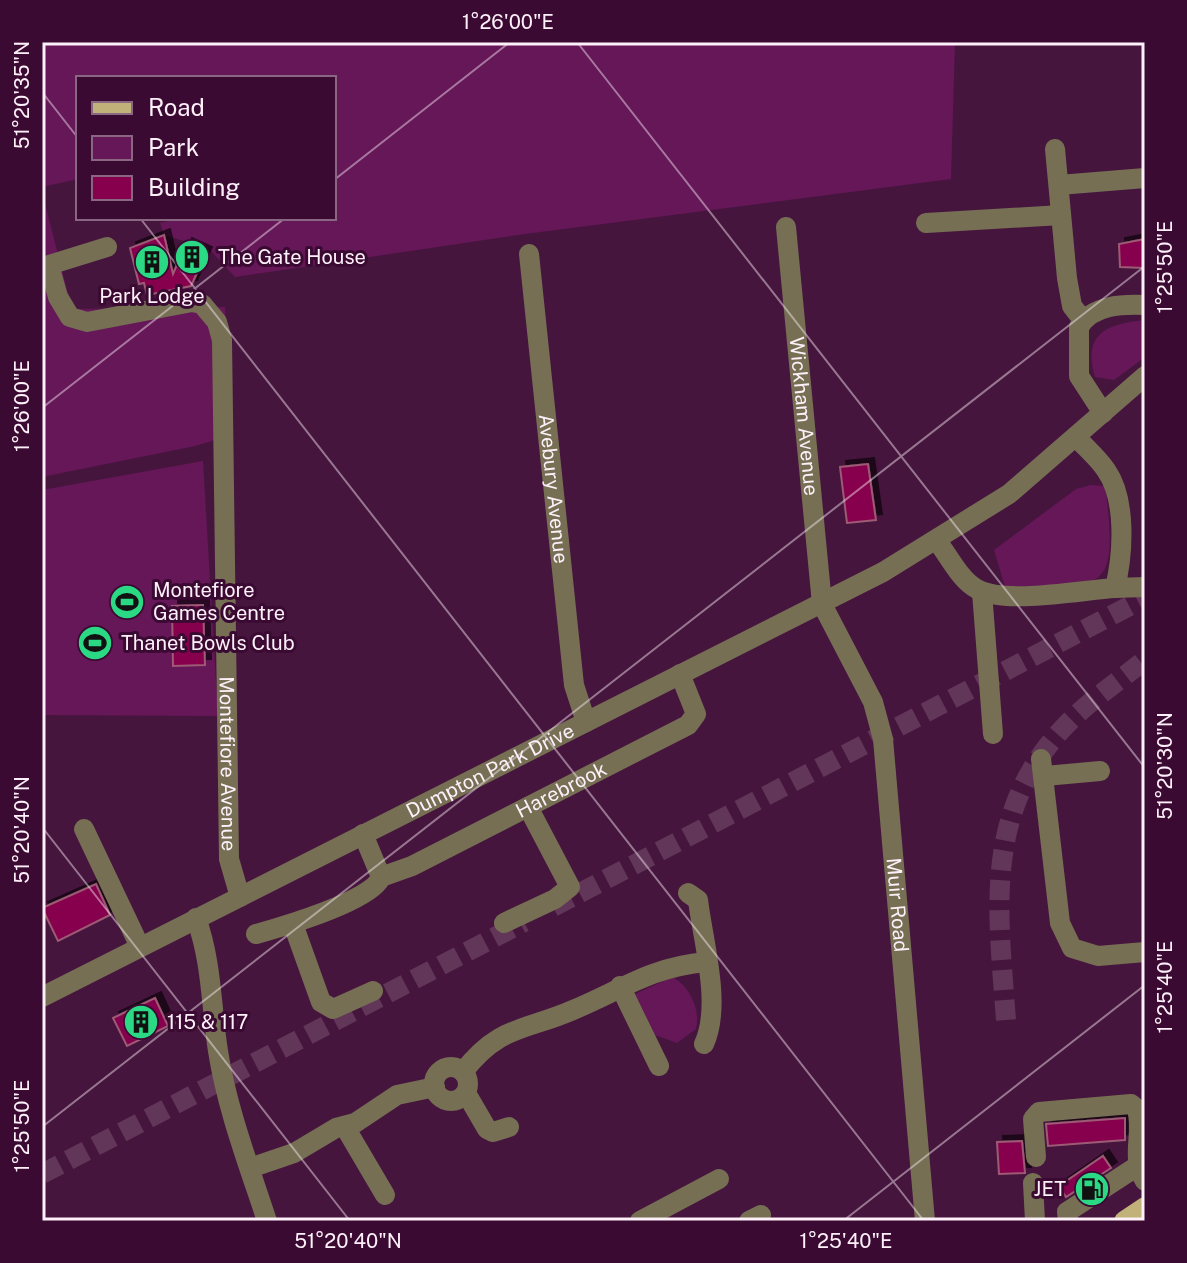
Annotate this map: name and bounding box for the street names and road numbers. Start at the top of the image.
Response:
street label: Wickham Avenue [785,336,824,497]
street label: Avebury Avenue [534,413,573,565]
street label: Montefiore Avenue [215,676,241,851]
street label: Dumpton Park Drive [402,718,578,823]
street label: Harebrook [512,757,611,823]
street label: Muir Road [881,857,914,953]

